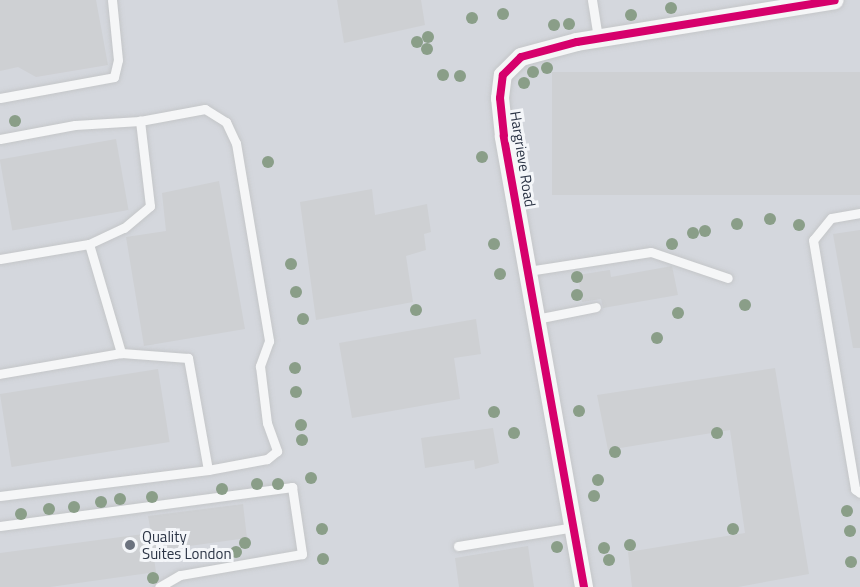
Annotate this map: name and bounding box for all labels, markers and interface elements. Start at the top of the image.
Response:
street label: Hargrieve Road [507,110,539,208]
place label: Quality Suites London [142,527,231,562]
marker: Quality Suites London [123,538,137,552]

